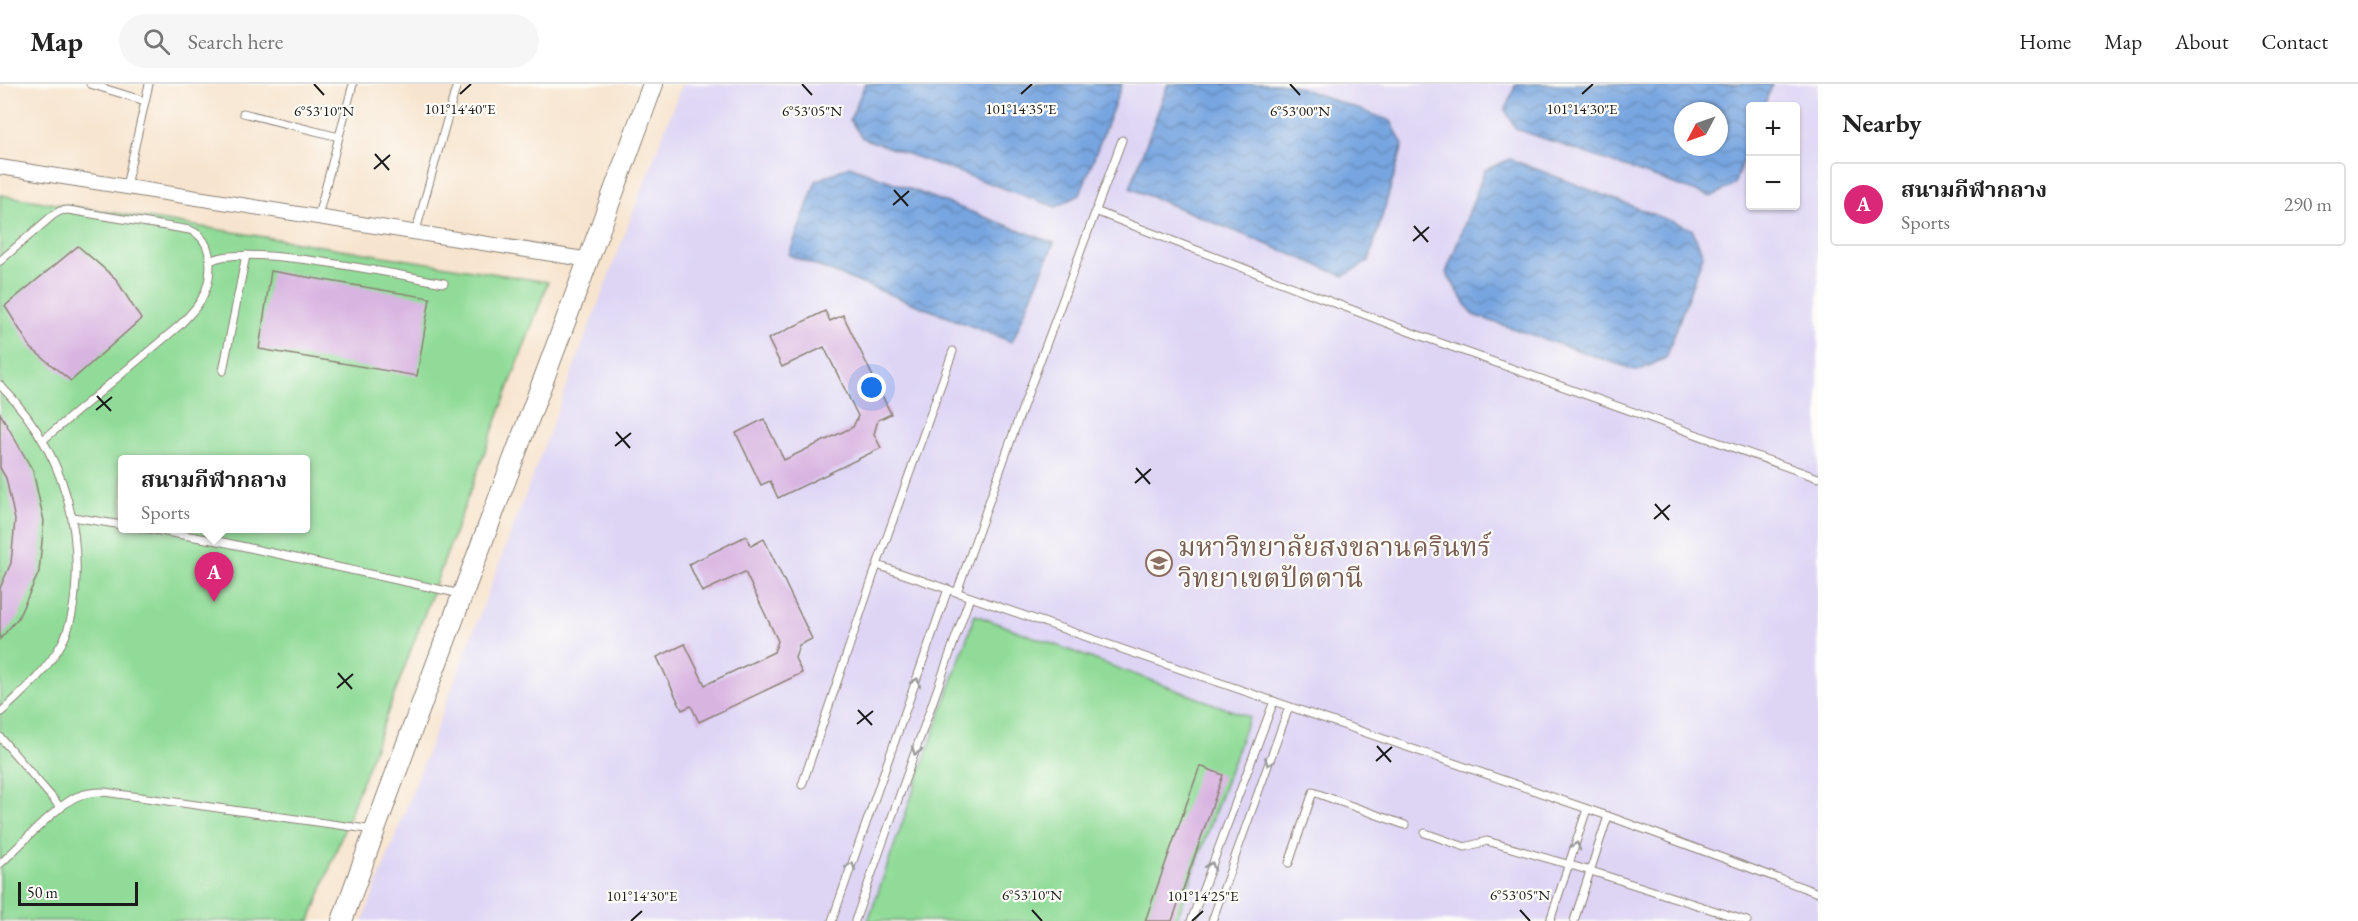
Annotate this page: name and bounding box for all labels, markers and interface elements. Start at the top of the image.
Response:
search box [119,14,539,68]
text: Map [30,23,83,59]
icon: search [140,25,173,58]
text: Search here [188,27,283,56]
text: Home [2019,28,2071,55]
text: Map [2104,28,2142,55]
text: About [2175,28,2228,55]
text: Contact [2261,28,2328,55]
text: 101°14'40"E [424,99,496,118]
text: 101°14'35"E [985,99,1057,118]
text: 101°14'30"E [1546,99,1618,118]
text: 6°53'10"N [294,101,354,120]
text: 6°53'05"N [782,101,842,120]
text: 6°53'00"N [1270,101,1330,120]
north arrow [1674,102,1728,156]
map controls [1746,102,1800,210]
button: + [1746,102,1800,156]
text: Nearby [1842,106,1922,140]
button: − [1746,156,1800,210]
text: สนามกีฬากลาง [1901,175,2047,204]
text: A [1856,191,1871,217]
text: 290 m [2284,191,2332,217]
text: Sports [1901,209,1950,235]
your location [857,373,886,402]
popup [118,455,310,533]
text: สนามกีฬากลาง [141,465,287,494]
text: Sports [141,499,190,525]
place label: มหาวิทยาลัยสงขลานครินทร์ วิทยาเขตปัตตานี [1178,529,1491,595]
school or university icon: มหาวิทยาลัยสงขลานครินทร์ วิทยาเขตปัตตานี [1144,548,1174,578]
pin: A [194,552,234,602]
one-way arrow [908,677,921,688]
one-way arrow [910,745,923,756]
one-way arrow [1264,756,1277,766]
one-way arrow [1569,841,1581,852]
one-way arrow [844,861,857,872]
one-way arrow [1204,862,1217,872]
scale bar [18,879,138,906]
text: 50 m [27,882,58,903]
text: 6°53'10"N [1002,885,1062,904]
text: 6°53'05"N [1490,885,1550,904]
text: 101°14'30"E [606,886,678,905]
text: 101°14'25"E [1167,886,1239,905]

